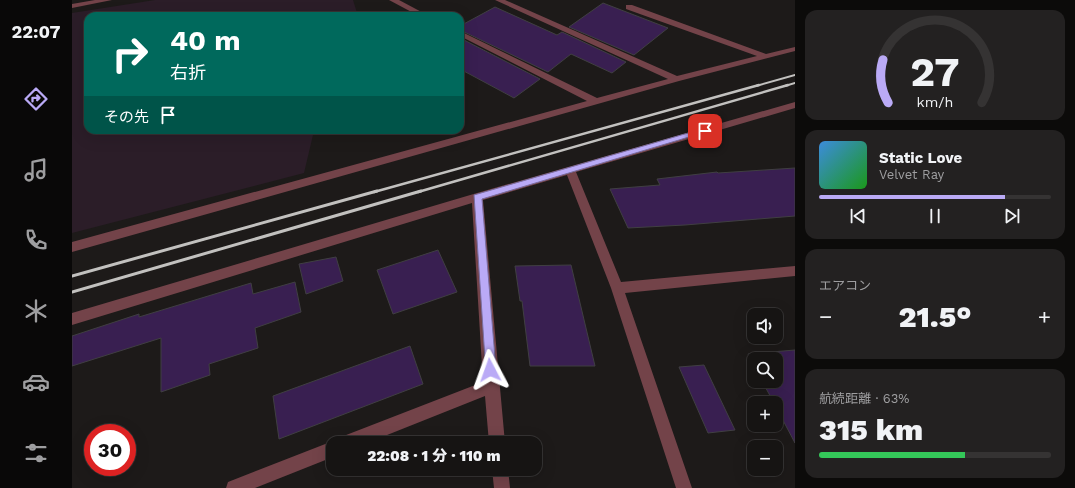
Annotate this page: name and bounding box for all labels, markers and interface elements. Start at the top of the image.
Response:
text: 22:07 [12,21,60,42]
text: 40 m [170,24,240,57]
icon: right [104,28,156,80]
text: 27 [910,47,960,96]
text: 右折 [170,62,206,83]
icon: directions [22,85,50,113]
text: km/h [917,93,953,109]
icon: arrive [157,104,179,126]
text: その先 [104,108,149,126]
pin [688,114,722,148]
icon: arrive [694,120,716,142]
text: Static Love [879,149,962,167]
icon: music [22,156,50,184]
text: Velvet Ray [879,167,944,182]
icon: previous [847,205,869,227]
icon: pause [924,205,946,227]
icon: next [1001,205,1023,227]
icon: phone [22,226,50,254]
text: エアコン [819,278,871,293]
icon: climate [22,297,50,325]
text: 21.5° [898,299,972,334]
text: − [819,304,832,329]
text: + [1038,304,1051,329]
map controls [747,308,783,476]
button: sound [747,308,783,344]
position arrow [469,349,511,391]
button: search [747,352,783,388]
icon: car [22,368,50,396]
text: 航続距離 · 63% [819,391,909,406]
button: + [747,396,783,432]
text: 315 km [819,412,923,447]
speed limit sign: 30 [84,424,136,476]
icon: filters [22,439,50,467]
button: − [747,440,783,476]
text: 22:08 · 1 分 · 110 m [367,447,501,465]

